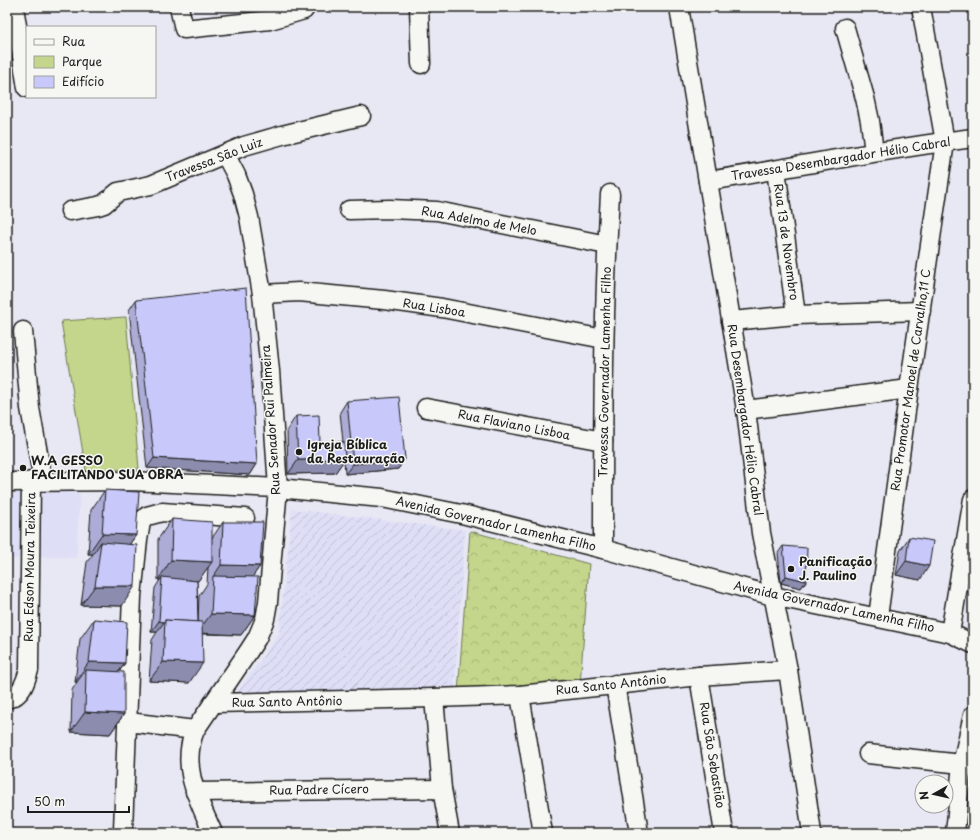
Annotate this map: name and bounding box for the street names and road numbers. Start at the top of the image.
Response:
street label: Travessa São Luiz [163,132,265,186]
street label: Travessa Desembargador Hélio Cabral [730,132,952,184]
street label: Rua 13 de Novembro [770,182,804,302]
street label: Rua Adelmo de Melo [420,201,538,239]
street label: Travessa Governador Lamenha Filho [593,266,615,478]
street label: Rua Promotor Manoel de Carvalho,11 C [885,268,935,492]
street label: Rua Lisboa [402,293,467,321]
street label: Rua Desembargador Hélio Cabral [724,323,768,517]
street label: Rua Senador Rui Palmeira [256,344,284,496]
street label: Rua Flaviano Lisboa [456,404,573,444]
street label: Rua Edson Moura Teixeira [19,491,39,642]
street label: Avenida Governador Lamenha Filho [394,491,598,555]
street label: Avenida Governador Lamenha Filho [732,576,936,636]
street label: Rua Santo Antônio [555,669,667,699]
street label: Rua Santo Antônio [231,691,343,711]
street label: Rua São Sebastião [696,700,730,810]
street label: Rua Padre Cícero [269,779,369,799]

